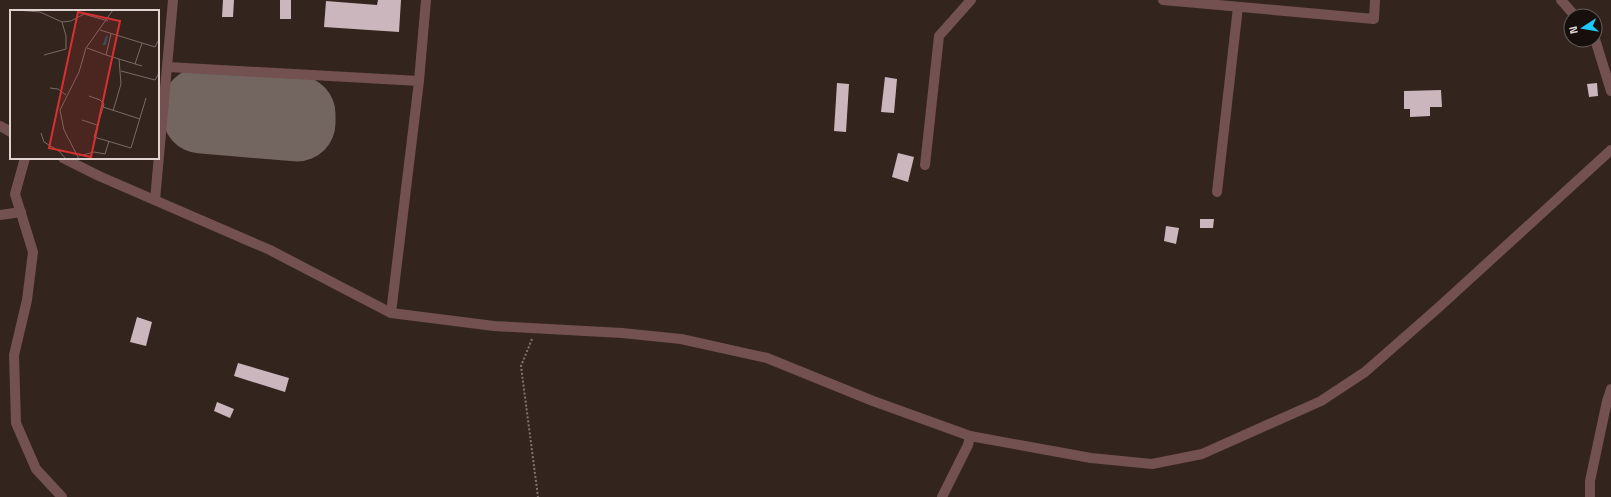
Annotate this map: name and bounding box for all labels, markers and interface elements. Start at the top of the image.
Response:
north arrow [1563,8,1603,48]
inset map [10,10,159,159]
text: N [1565,25,1582,35]

